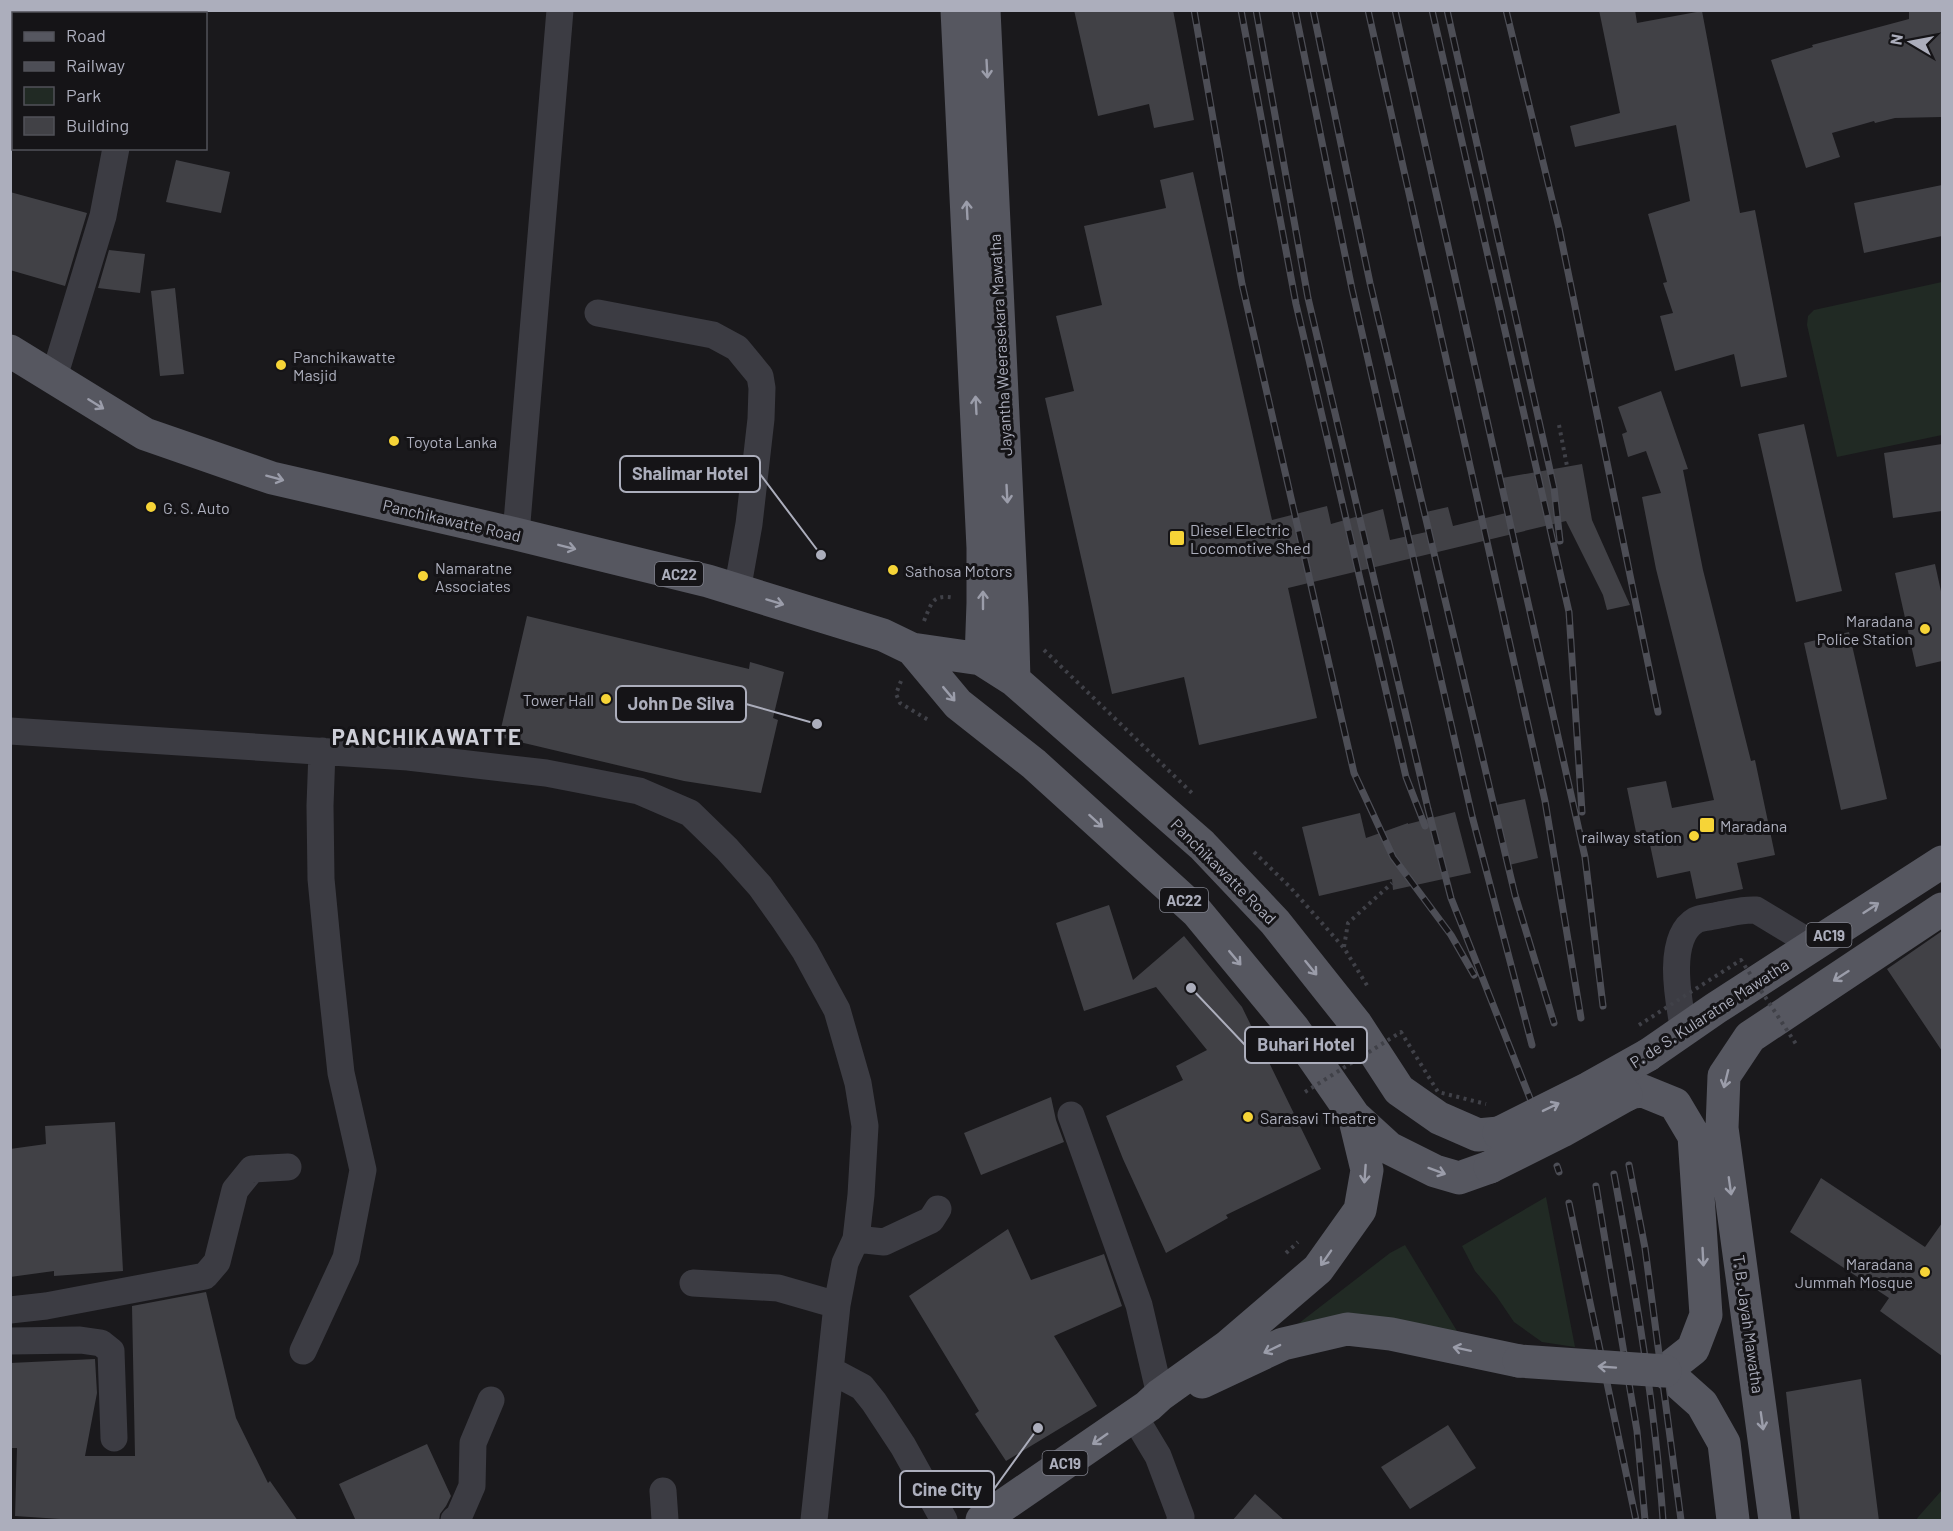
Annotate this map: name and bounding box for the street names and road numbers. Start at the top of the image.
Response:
street label: Jayantha Weerasekara Mawatha [985,233,1015,457]
street label: Panchikawatte Road [381,495,523,545]
road number: AC22 [655,562,703,586]
street label: Panchikawatte Road [1167,814,1281,928]
road number: AC22 [1160,888,1208,912]
road number: AC19 [1806,923,1852,947]
street label: P. de S. Kularatne Mawatha [1626,954,1792,1072]
street label: T. B. Jayah Mawatha [1730,1253,1768,1395]
road number: AC19 [1042,1451,1088,1475]

